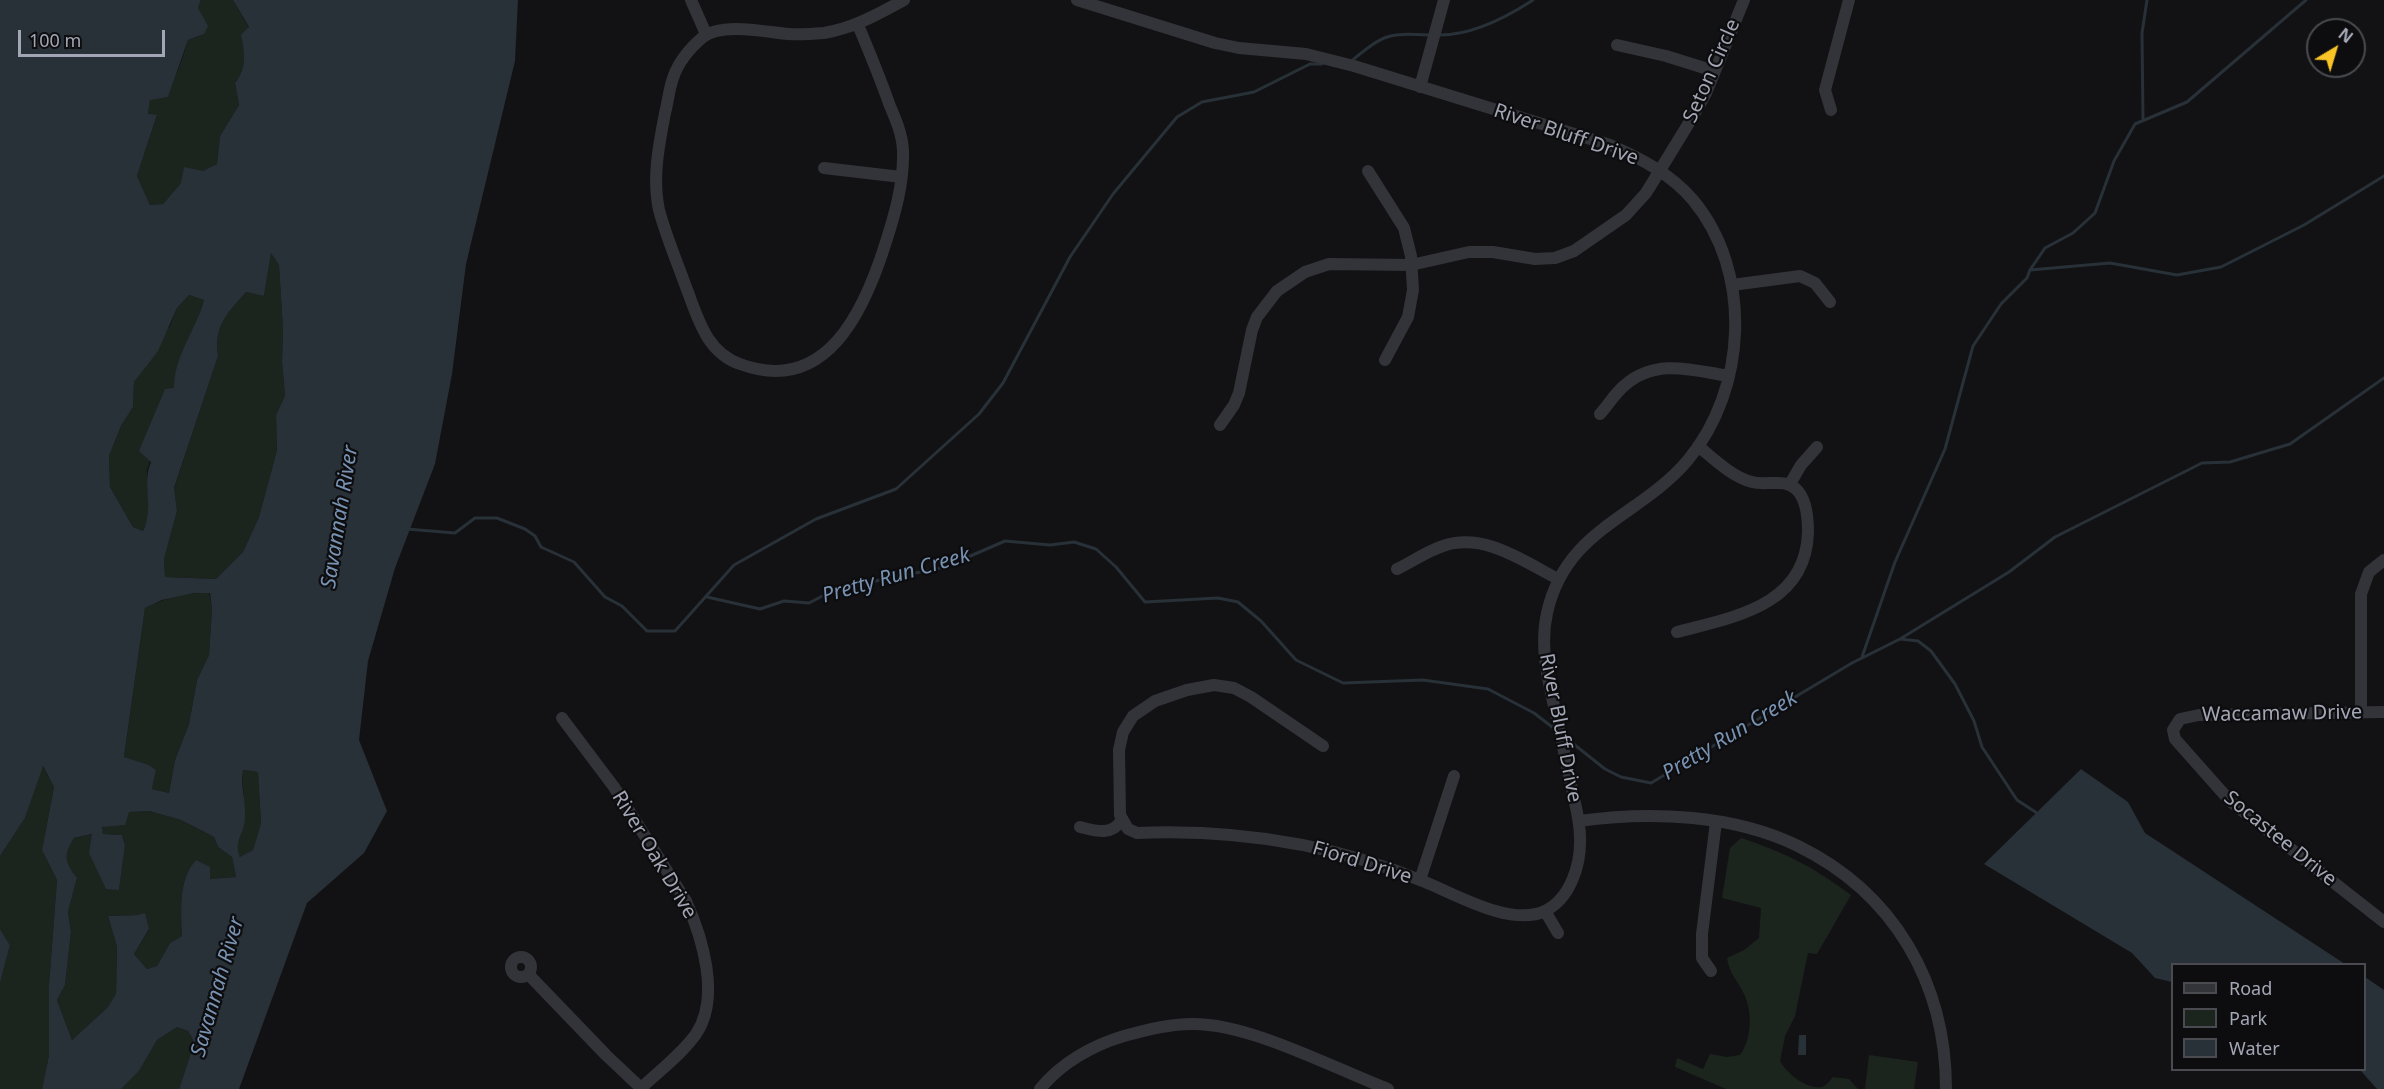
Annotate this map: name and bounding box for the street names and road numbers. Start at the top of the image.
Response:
street label: Seton Circle [1678,15,1746,127]
street label: River Bluff Drive [1490,99,1642,171]
street label: River Bluff Drive [1534,651,1586,805]
street label: Waccamaw Drive [2202,701,2362,727]
street label: Socastee Drive [2219,786,2341,892]
street label: River Oak Drive [606,787,702,923]
street label: Fiord Drive [1310,837,1414,889]

